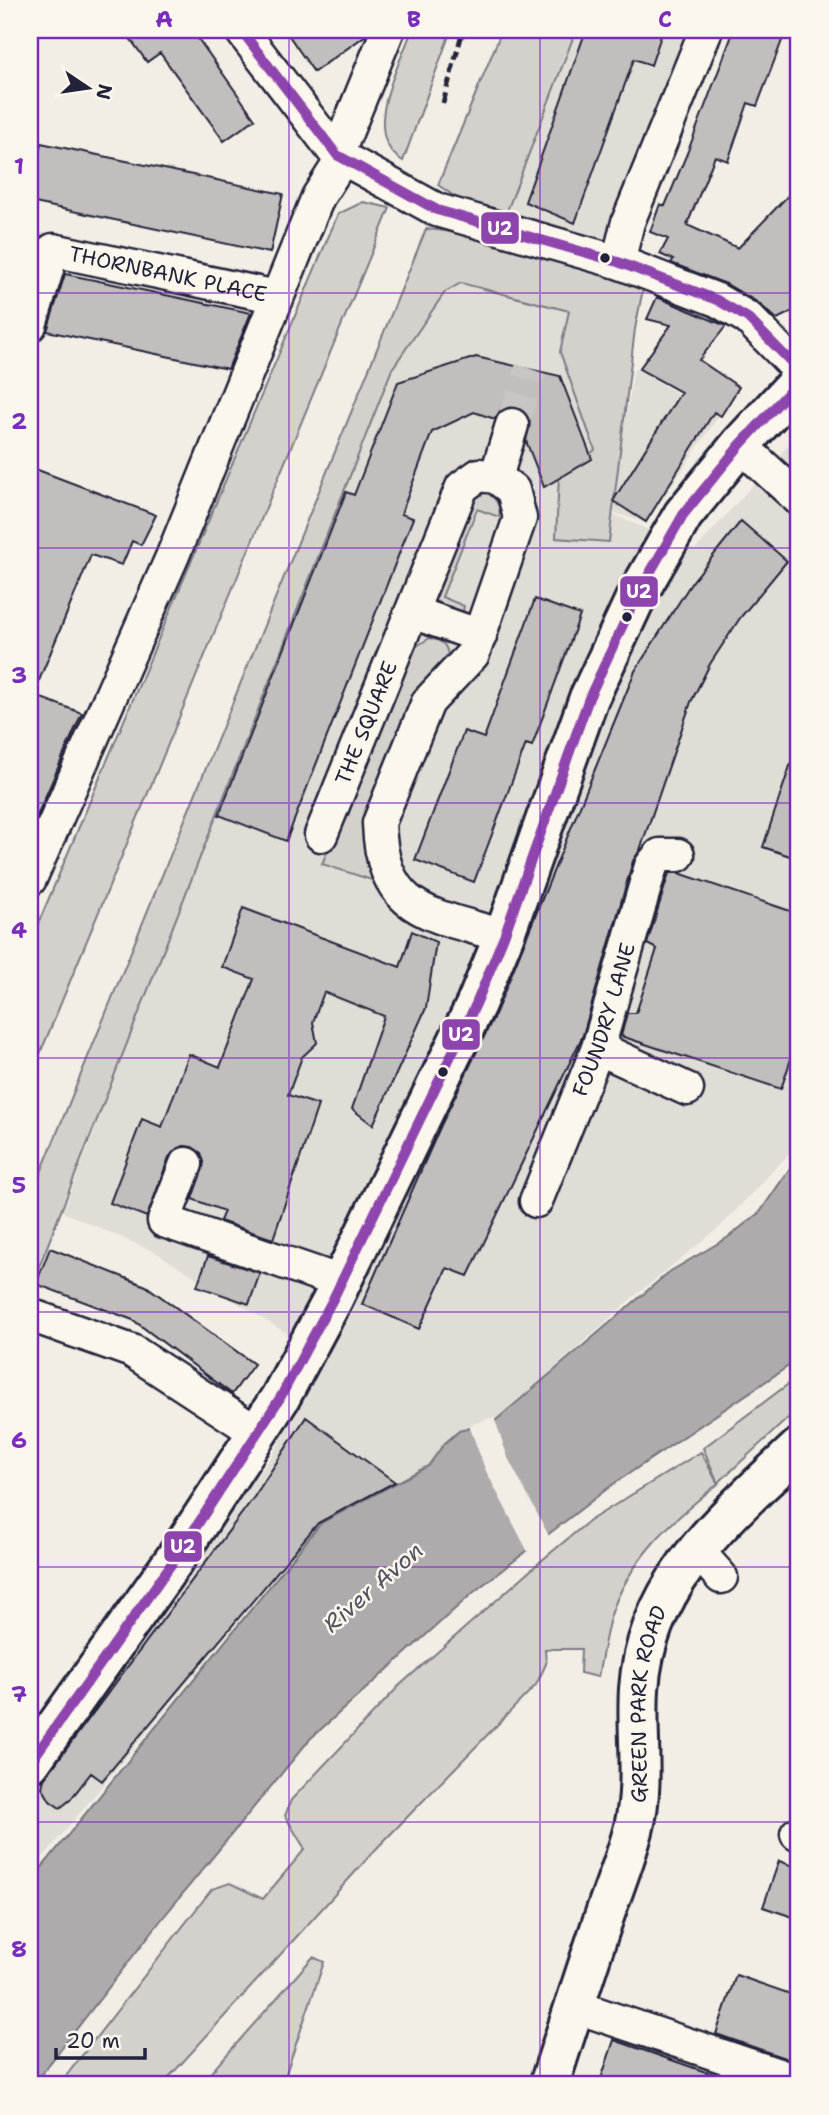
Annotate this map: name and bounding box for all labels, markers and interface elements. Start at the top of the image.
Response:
text: A [155,4,173,34]
text: B [407,4,421,34]
text: C [658,4,672,34]
north arrow [52,52,122,122]
text: N [90,82,118,102]
text: 1 [14,151,24,181]
line badge: U2 [480,211,520,245]
text: U2 [487,216,513,241]
street label: THORNBANK PLACE [67,240,270,309]
unlabelled marker [598,251,612,265]
text: 2 [11,406,27,436]
line badge: U2 [619,575,659,608]
text: U2 [626,579,652,604]
unlabelled marker [620,610,634,624]
street label: THE SQUARE [329,657,404,789]
text: 3 [11,660,27,690]
text: 4 [11,915,27,945]
street label: FOUNDRY LANE [566,940,642,1101]
line badge: U2 [441,1018,481,1051]
text: U2 [448,1022,474,1047]
unlabelled marker [436,1065,450,1079]
text: 5 [12,1170,26,1200]
text: 6 [11,1425,27,1455]
line badge: U2 [163,1530,203,1563]
text: U2 [170,1534,196,1559]
water label: River Avon [317,1535,429,1639]
street label: GREEN PARK ROAD [624,1601,674,1804]
text: 7 [11,1679,27,1709]
text: 8 [11,1934,27,1964]
scale bar [56,2017,145,2061]
text: 20 m [66,2027,120,2055]

